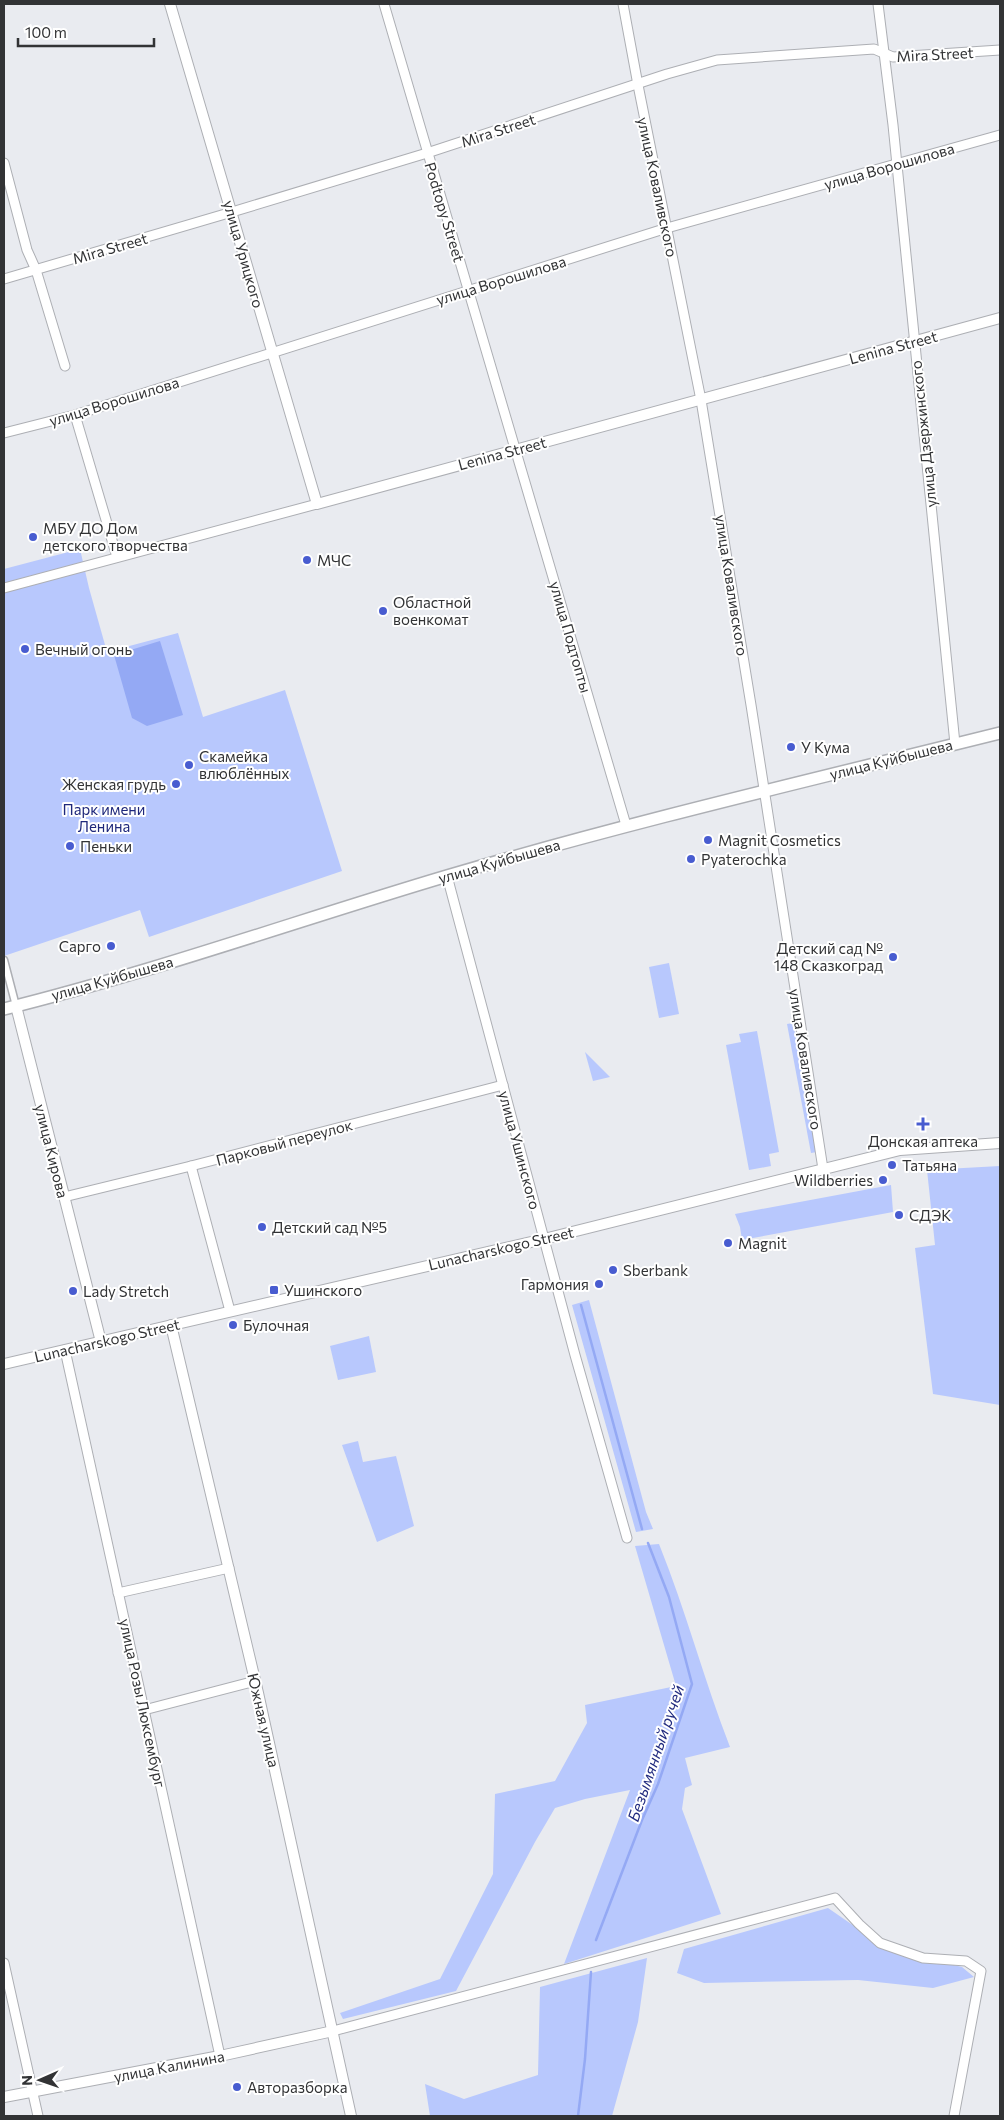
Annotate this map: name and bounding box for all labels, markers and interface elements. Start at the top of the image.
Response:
scale bar [18,15,154,47]
text: 100 m [25,23,67,41]
street label: Mira Street [896,43,974,65]
street label: Mira Street [459,110,537,150]
street label: улица Коваливского [634,115,682,259]
street label: улица Ворошилова [822,139,956,193]
street label: Podtopy Street [421,160,469,264]
street label: улица Урицкого [220,198,268,310]
street label: Mira Street [70,229,150,267]
street label: улица Ворошилова [434,252,568,308]
street label: Lenina Street [847,327,939,367]
street label: улица Дзержинского [906,360,940,508]
street label: улица Ворошилова [47,373,181,429]
street label: Lenina Street [456,433,548,473]
street label: улица Коваливского [712,513,752,657]
place label: МБУ ДО Дом детского творчества [43,519,188,554]
marker: МБУ ДО Дом детского творчества [27,531,39,543]
place label: МЧС [317,551,351,569]
marker: МЧС [301,554,313,566]
street label: улица Подтопты [546,579,596,695]
place label: Областной военкомат [393,593,471,628]
marker: Областной военкомат [377,605,389,617]
place label: Вечный огонь [35,640,132,658]
marker: Вечный огонь [19,643,31,655]
street label: улица Куйбышева [828,735,954,783]
place label: У Кума [801,738,850,756]
marker: У Кума [785,741,797,753]
place label: Скамейка влюблённых [199,747,289,782]
marker: Скамейка влюблённых [183,759,195,771]
place label: Женская грудь [62,775,166,793]
marker: Женская грудь [170,778,182,790]
park label: Парк имени Ленина [63,800,145,835]
place label: Magnit Cosmetics [718,831,841,849]
marker: Magnit Cosmetics [702,834,714,846]
street label: улица Куйбышева [436,835,562,887]
place label: Пеньки [80,837,132,855]
marker: Пеньки [64,840,76,852]
place label: Pyaterochka [701,850,787,868]
marker: Pyaterochka [685,853,697,865]
place label: Сарго [59,937,101,955]
place label: Детский сад № 148 Сказкоград [774,939,883,974]
marker: Сарго [105,940,117,952]
marker: Детский сад № 148 Сказкоград [887,951,899,963]
street label: улица Куйбышева [49,952,175,1004]
street label: улица Коваливского [786,987,826,1131]
street label: улица Ушинского [495,1089,545,1211]
street label: улица Кирова [32,1102,72,1200]
street label: Парковый переулок [214,1115,354,1169]
marker: Донская аптека [917,1118,929,1130]
place label: Донская аптека [868,1132,978,1150]
place label: Татьяна [902,1156,957,1174]
marker: Татьяна [886,1159,898,1171]
place label: Wildberries [794,1171,873,1189]
marker: Wildberries [877,1174,889,1186]
place label: СДЭК [909,1206,951,1224]
marker: СДЭК [893,1209,905,1221]
place label: Детский сад №5 [272,1218,387,1236]
marker: Детский сад №5 [256,1221,268,1233]
street label: Lunacharskogo Street [426,1222,576,1274]
place label: Magnit [738,1234,787,1252]
marker: Magnit [722,1237,734,1249]
place label: Sberbank [623,1261,688,1279]
marker: Sberbank [607,1264,619,1276]
place label: Гармония [521,1275,589,1293]
marker: Гармония [593,1278,605,1290]
place label: Ушинского [284,1281,362,1299]
place label: Lady Stretch [83,1282,169,1300]
marker: Ушинского [268,1284,280,1296]
marker: Lady Stretch [67,1285,79,1297]
street label: Lunacharskogo Street [32,1314,182,1366]
place label: Булочная [243,1316,309,1334]
marker: Булочная [227,1319,239,1331]
street label: улица Розы Люксембург [116,1617,170,1790]
street label: Южная улица [244,1671,284,1769]
water label: Безымянный ручей [623,1682,687,1824]
street label: улица Калинина [112,2046,226,2086]
north arrow [15,2055,65,2105]
text: N [18,2075,35,2086]
place label: Авторазборка [247,2078,348,2096]
marker: Авторазборка [231,2081,243,2093]

